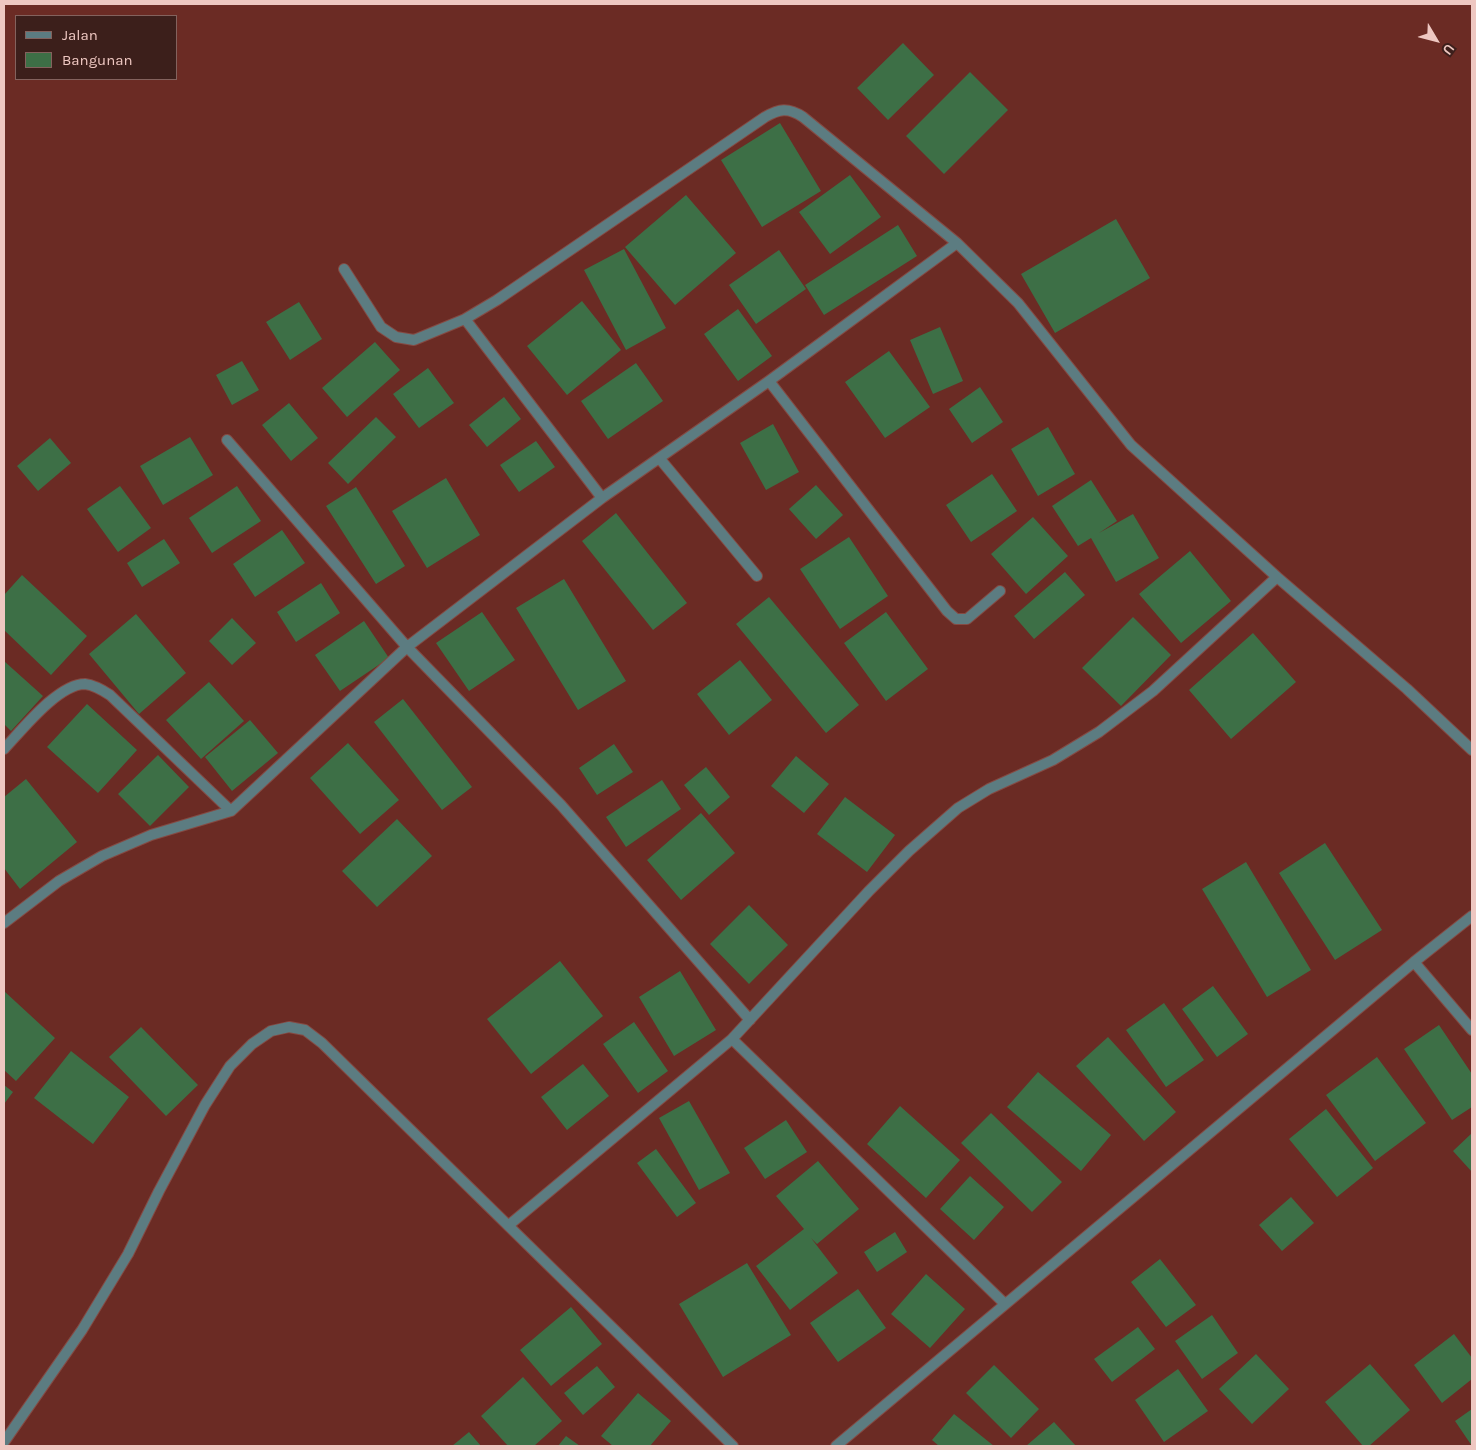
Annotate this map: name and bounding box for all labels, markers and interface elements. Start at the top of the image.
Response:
legend [15,15,178,80]
north arrow [1411,15,1461,65]
text: Jalan [62,26,98,44]
text: U [1439,40,1458,58]
text: Bangunan [62,51,133,69]

